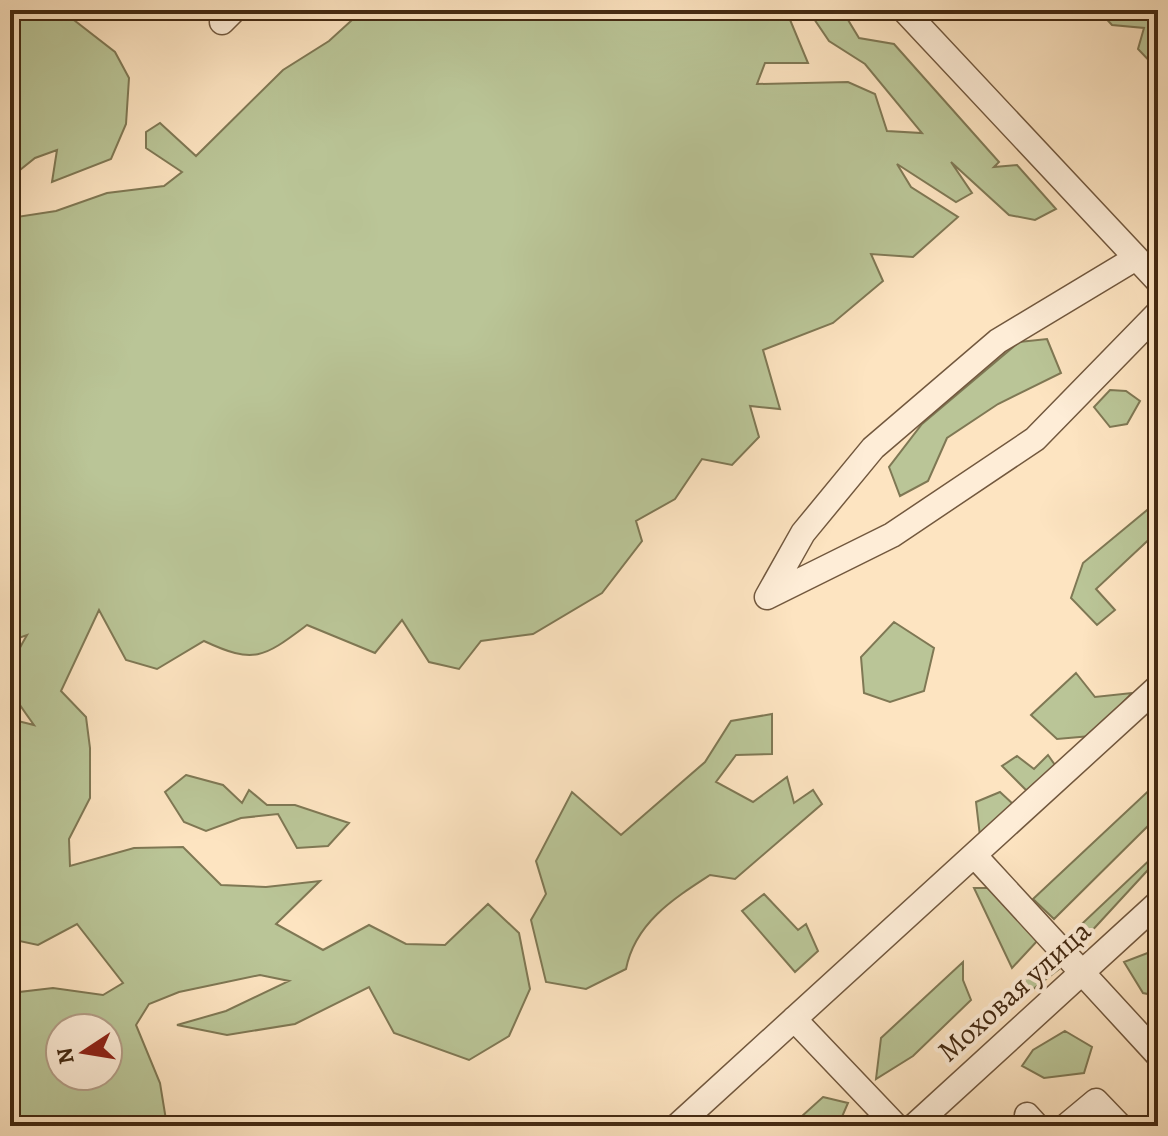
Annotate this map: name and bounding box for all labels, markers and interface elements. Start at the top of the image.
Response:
street label: Моховая улица [929,911,1100,1071]
north arrow [44,1012,124,1092]
text: N [49,1045,82,1067]

